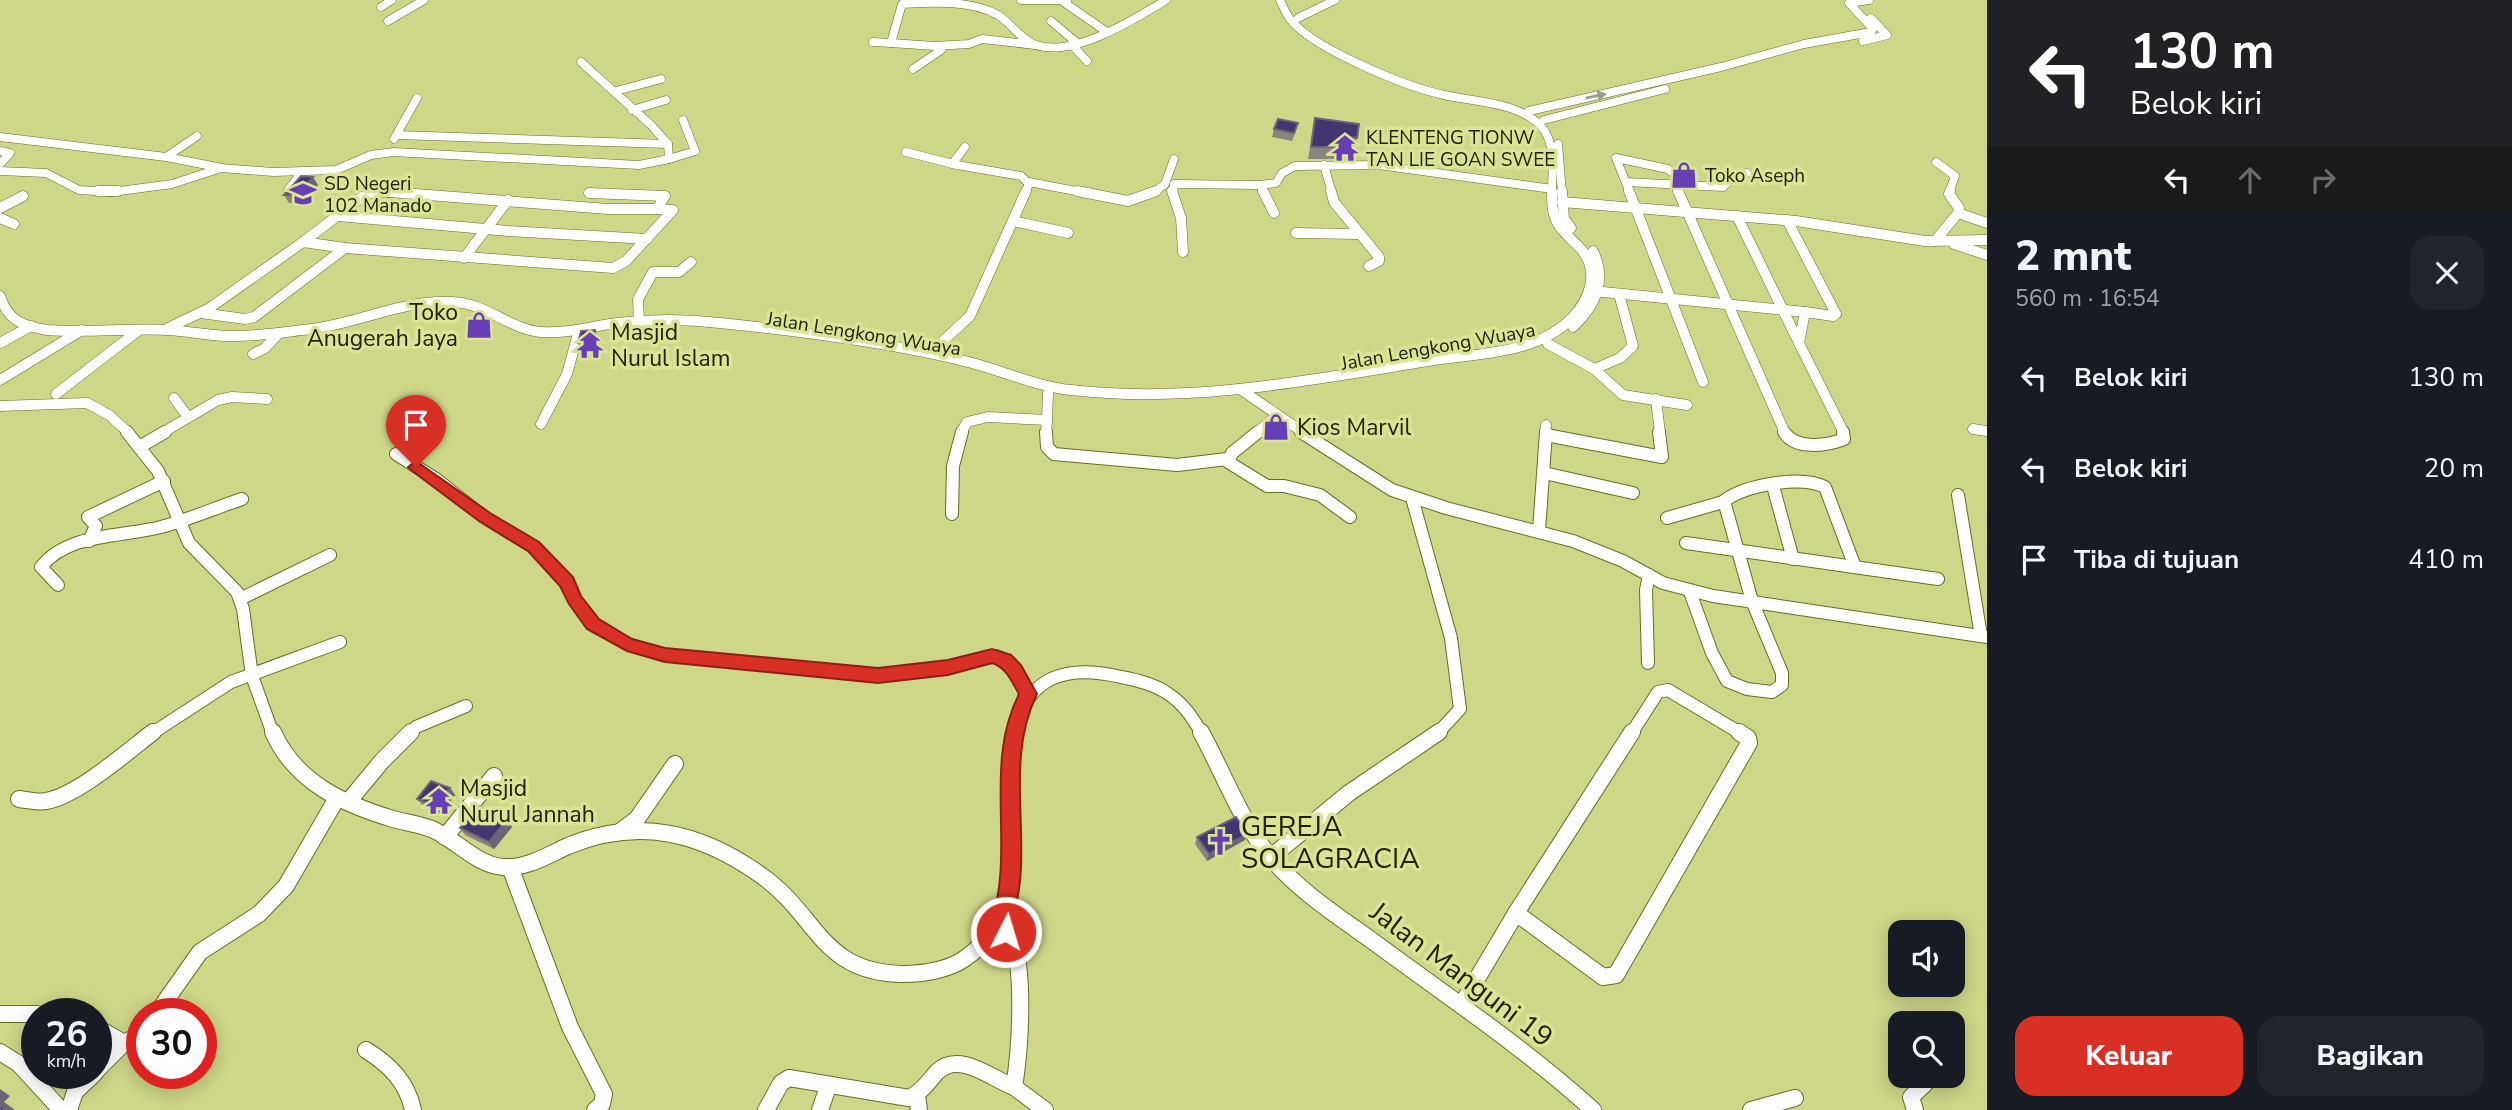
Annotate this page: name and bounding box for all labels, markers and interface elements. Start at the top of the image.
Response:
text: 130 m [2130,18,2274,85]
icon: left [2015,28,2106,119]
text: Belok kiri [2130,82,2262,125]
one-way arrow [1585,90,1607,101]
place label: KLENTENG TIONW TAN LIE GOAN SWEE [1366,125,1555,173]
temple icon: KLENTENG TIONW TAN LIE GOAN SWEE [1330,133,1360,163]
shop icon: Toko Aseph [1669,160,1699,190]
icon: left [2158,161,2196,199]
icon: ahead [2231,161,2269,199]
icon: right [2304,161,2342,199]
place label: Toko Aseph [1705,163,1805,189]
place label: SD Negeri 102 Manado [324,171,432,219]
school or university icon: SD Negeri 102 Manado [288,179,318,209]
text: 2 mnt [2015,228,2131,285]
button: close [2410,236,2484,310]
text: 560 m · 16:54 [2015,283,2160,314]
place label: Toko Anugerah Jaya [307,297,458,354]
street label: Jalan Lengkong Wuaya [764,306,963,362]
shop icon: Toko Anugerah Jaya [464,310,494,340]
place label: Masjid Nurul Islam [611,317,730,374]
street label: Jalan Lengkong Wuaya [1338,317,1537,377]
temple icon: Masjid Nurul Islam [575,330,605,360]
icon: left [2015,359,2053,397]
text: Belok kiri [2074,360,2187,395]
text: 130 m [2408,360,2484,395]
pin [386,395,446,467]
icon: arrive [397,406,435,444]
shop icon: Kios Marvil [1261,412,1291,442]
place label: Kios Marvil [1297,412,1411,443]
icon: left [2015,450,2053,488]
text: Belok kiri [2074,451,2187,486]
text: 20 m [2424,451,2484,486]
icon: arrive [2015,541,2053,579]
text: Tiba di tujuan [2074,542,2239,577]
text: 410 m [2408,542,2484,577]
place label: Masjid Nurul Jannah [460,773,595,830]
temple icon: Masjid Nurul Jannah [424,786,454,816]
place label: GEREJA SOLAGRACIA [1241,808,1420,878]
church icon: GEREJA SOLAGRACIA [1205,827,1235,857]
street label: Jalan Manguni 19 [1361,893,1561,1056]
position arrow [969,895,1043,969]
map controls [1888,920,1965,1088]
button: sound [1888,920,1965,997]
speed limit sign: 30 [126,998,217,1089]
text: 26 [45,1011,88,1058]
button: search [1888,1011,1965,1088]
button: Keluar [2015,1016,2243,1096]
button: Bagikan [2257,1016,2484,1096]
text: km/h [47,1049,86,1073]

